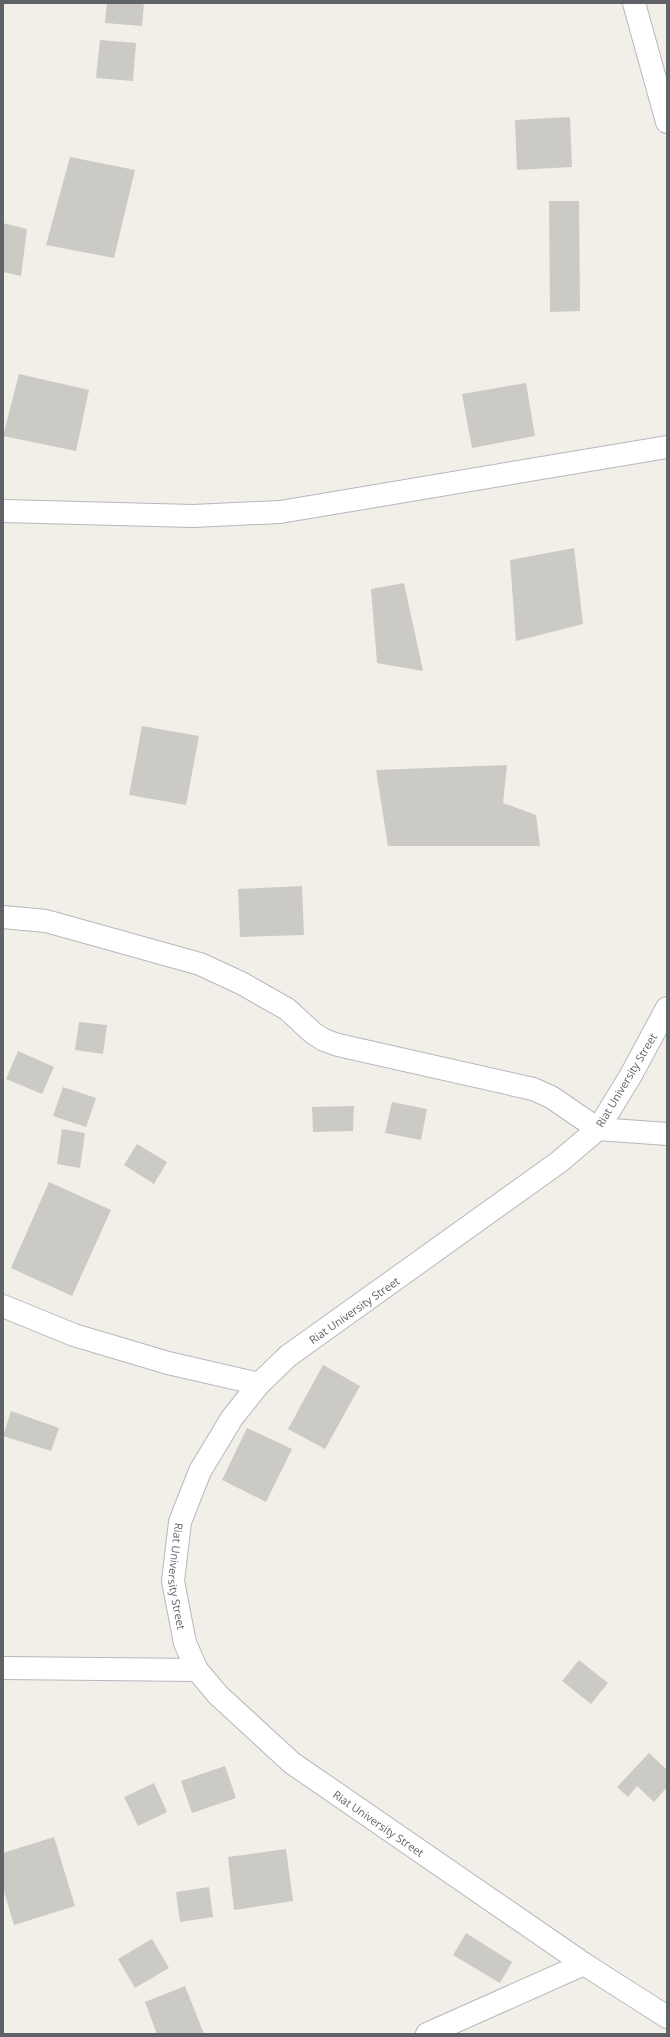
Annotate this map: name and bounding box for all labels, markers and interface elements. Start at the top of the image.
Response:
street label: Riat University Street [592,1030,660,1130]
street label: Riat University Street [306,1273,402,1347]
street label: Riat University Street [165,1522,190,1631]
street label: Riat University Street [331,1786,428,1860]

